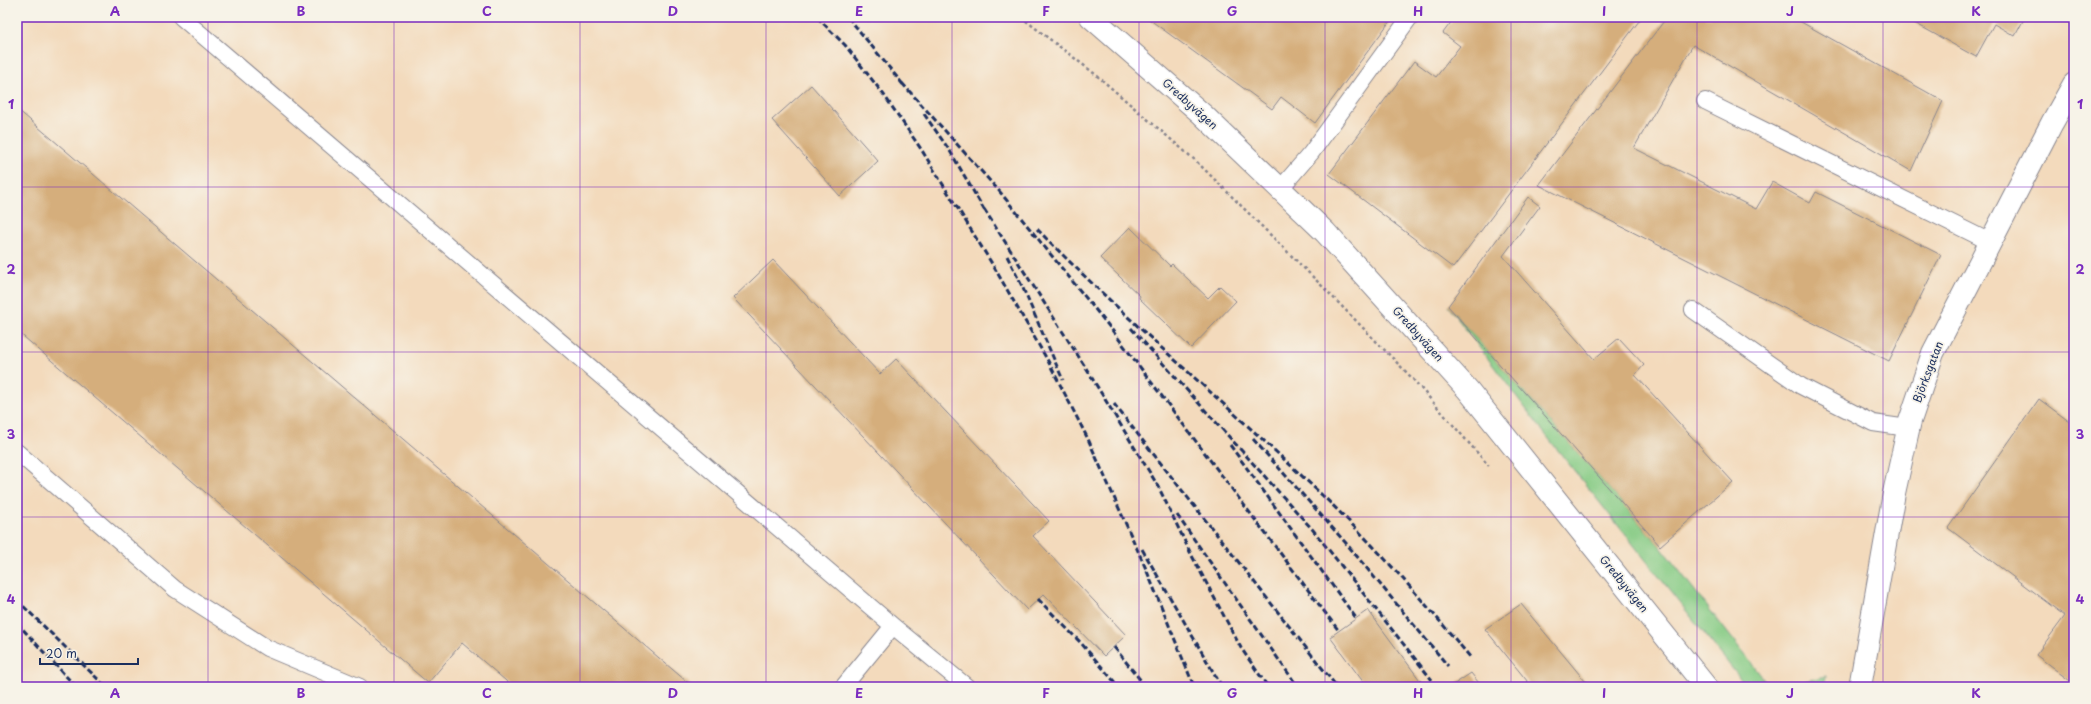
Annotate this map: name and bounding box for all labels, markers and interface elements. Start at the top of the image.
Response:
text: A [110,1,120,20]
text: B [297,1,306,20]
text: C [482,1,492,20]
text: D [668,1,678,20]
text: E [855,1,863,20]
text: F [1042,1,1050,20]
text: G [1227,1,1237,20]
text: H [1413,1,1423,20]
text: I [1602,1,1606,20]
text: J [1786,1,1794,20]
text: K [1971,1,1981,20]
street label: Gredbyvägen [1159,74,1222,133]
text: 1 [8,94,14,113]
text: 1 [2077,94,2083,113]
text: 2 [6,259,16,278]
text: 2 [2075,259,2085,278]
street label: Gredbyvägen [1389,302,1448,365]
street label: Björksgatan [1908,339,1947,405]
text: 3 [7,424,16,443]
text: 3 [2076,424,2085,443]
street label: Gredbyvägen [1596,551,1653,616]
text: 4 [7,589,16,608]
text: 4 [2076,589,2085,608]
scale bar [40,640,138,666]
text: 20 m [46,644,77,662]
text: A [110,683,120,702]
text: B [297,683,306,702]
text: C [482,683,492,702]
text: D [668,683,678,702]
text: E [855,683,863,702]
text: F [1042,683,1050,702]
text: G [1227,683,1237,702]
text: H [1413,683,1423,702]
text: I [1602,683,1606,702]
text: J [1786,683,1794,702]
text: K [1971,683,1981,702]

